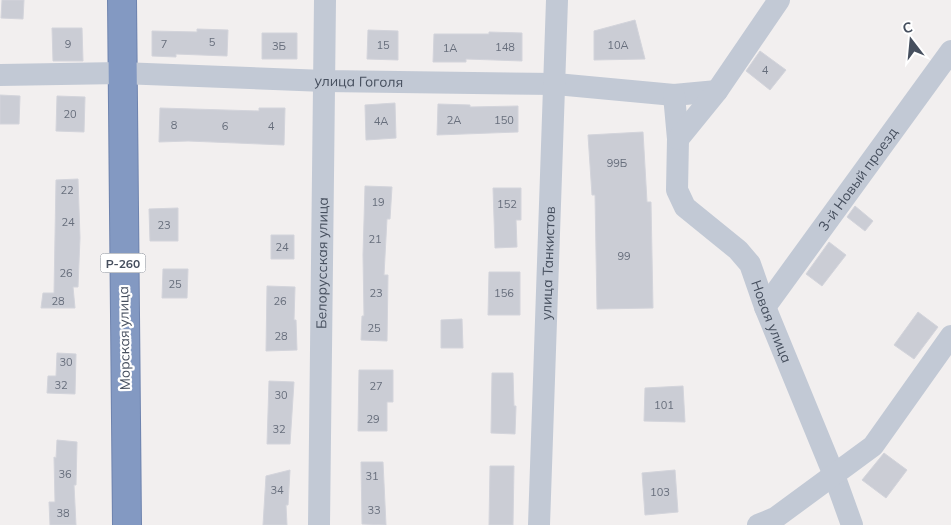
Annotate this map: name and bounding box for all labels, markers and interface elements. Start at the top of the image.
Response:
north arrow [886,15,936,65]
text: С [900,18,915,37]
house number: 5 [209,35,216,49]
house number: 9 [65,37,71,51]
house number: 7 [161,37,167,51]
house number: 15 [376,38,390,52]
house number: 10А [607,38,629,52]
house number: 3Б [272,39,286,53]
house number: 148 [495,40,515,54]
house number: 1А [443,41,457,55]
house number: 4 [762,63,769,77]
street label: улица Гоголя [314,72,403,91]
house number: 20 [63,107,77,121]
house number: 2А [447,113,461,127]
house number: 150 [494,113,514,127]
house number: 4А [374,114,388,128]
house number: 8 [171,118,178,132]
house number: 6 [222,119,229,133]
house number: 4 [268,119,275,133]
street label: 3-й Новый проезд [814,123,902,235]
house number: 99Б [607,156,627,170]
house number: 22 [60,183,74,197]
house number: 19 [371,195,385,209]
street label: Белорусская улица [312,197,332,329]
house number: 152 [497,197,517,211]
street label: улица Танкистов [537,206,559,320]
house number: 24 [61,215,75,229]
house number: 23 [157,218,171,232]
house number: 21 [368,232,382,246]
house number: 24 [275,240,289,254]
house number: 99 [617,249,631,263]
road number: Р-260 [100,254,146,272]
house number: 26 [59,266,73,280]
house number: 25 [168,277,182,291]
street label: Новая улица [747,278,796,365]
street label: Морская улица [114,286,134,390]
house number: 23 [369,286,383,300]
house number: 156 [494,286,514,300]
house number: 28 [51,294,65,308]
house number: 26 [273,294,287,308]
house number: 25 [367,321,381,335]
house number: 28 [274,329,288,343]
house number: 30 [59,355,73,369]
house number: 32 [54,378,68,392]
house number: 27 [369,379,383,393]
house number: 30 [274,388,288,402]
house number: 101 [654,398,674,412]
house number: 29 [366,412,380,426]
house number: 32 [272,422,286,436]
house number: 36 [58,467,72,481]
house number: 31 [365,469,379,483]
house number: 34 [270,483,284,497]
house number: 103 [650,485,670,499]
house number: 33 [367,503,381,517]
house number: 38 [56,506,70,520]

